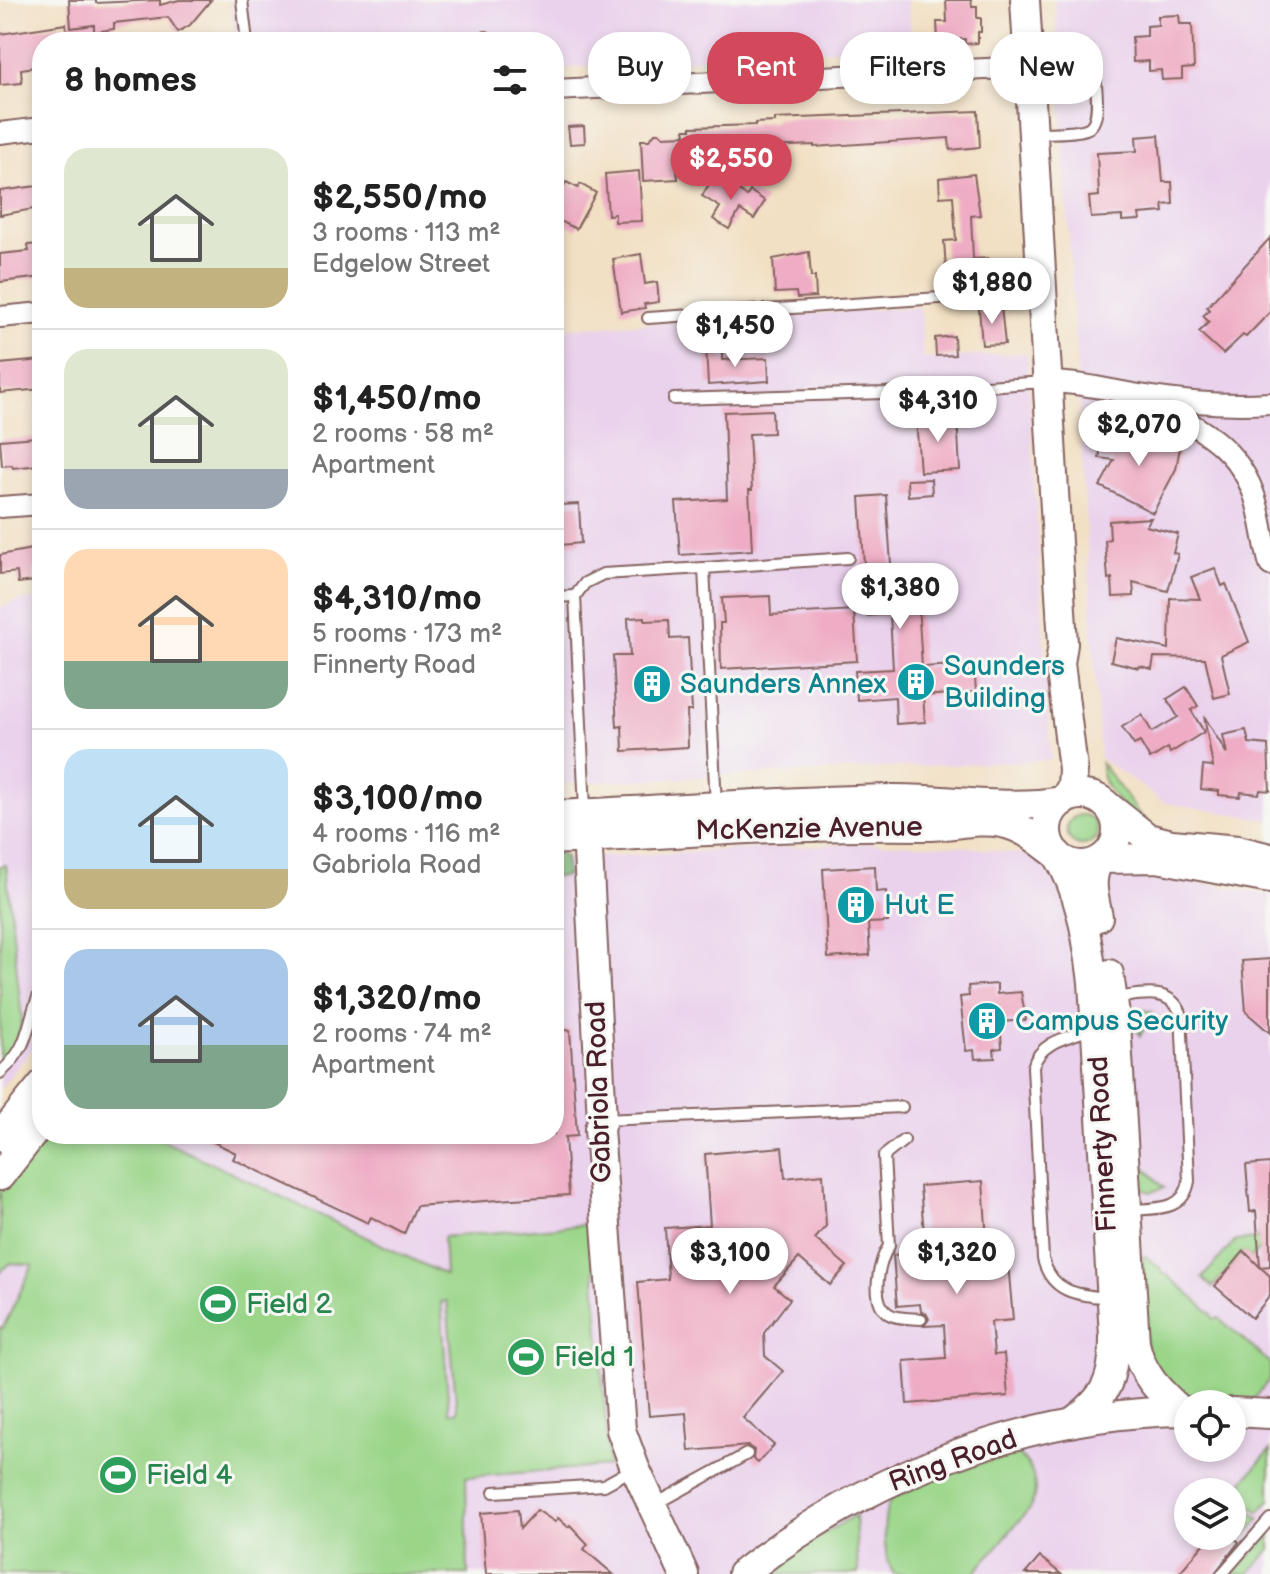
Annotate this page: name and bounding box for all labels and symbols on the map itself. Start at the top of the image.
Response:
pin: $2,550 [666,134,796,202]
pin: $1,880 [927,258,1057,326]
pin: $1,450 [670,301,800,369]
pin: $4,310 [873,376,1003,444]
pin: $2,070 [1074,400,1204,468]
pin: $1,380 [835,563,965,631]
place label: Saunders Building [944,650,1065,715]
building icon: Saunders Building [895,661,937,703]
building icon: Saunders Annex [631,663,673,705]
place label: Saunders Annex [680,668,886,701]
street label: McKenzie Avenue [695,811,923,847]
building icon: Hut E [835,884,877,926]
place label: Hut E [884,889,955,922]
street label: Gabriola Road [579,1000,619,1184]
building icon: Campus Security [966,1000,1008,1042]
place label: Campus Security [1015,1005,1229,1038]
street label: Finnerty Road [1082,1055,1124,1233]
pin: $3,100 [665,1228,795,1296]
pin: $1,320 [892,1228,1022,1296]
sports icon: Field 2 [197,1283,239,1325]
place label: Field 2 [246,1288,332,1321]
sports icon: Field 1 [505,1336,547,1378]
place label: Field 1 [554,1341,634,1374]
street label: Ring Road [885,1423,1021,1499]
sports icon: Field 4 [97,1454,139,1496]
place label: Field 4 [146,1459,233,1492]

